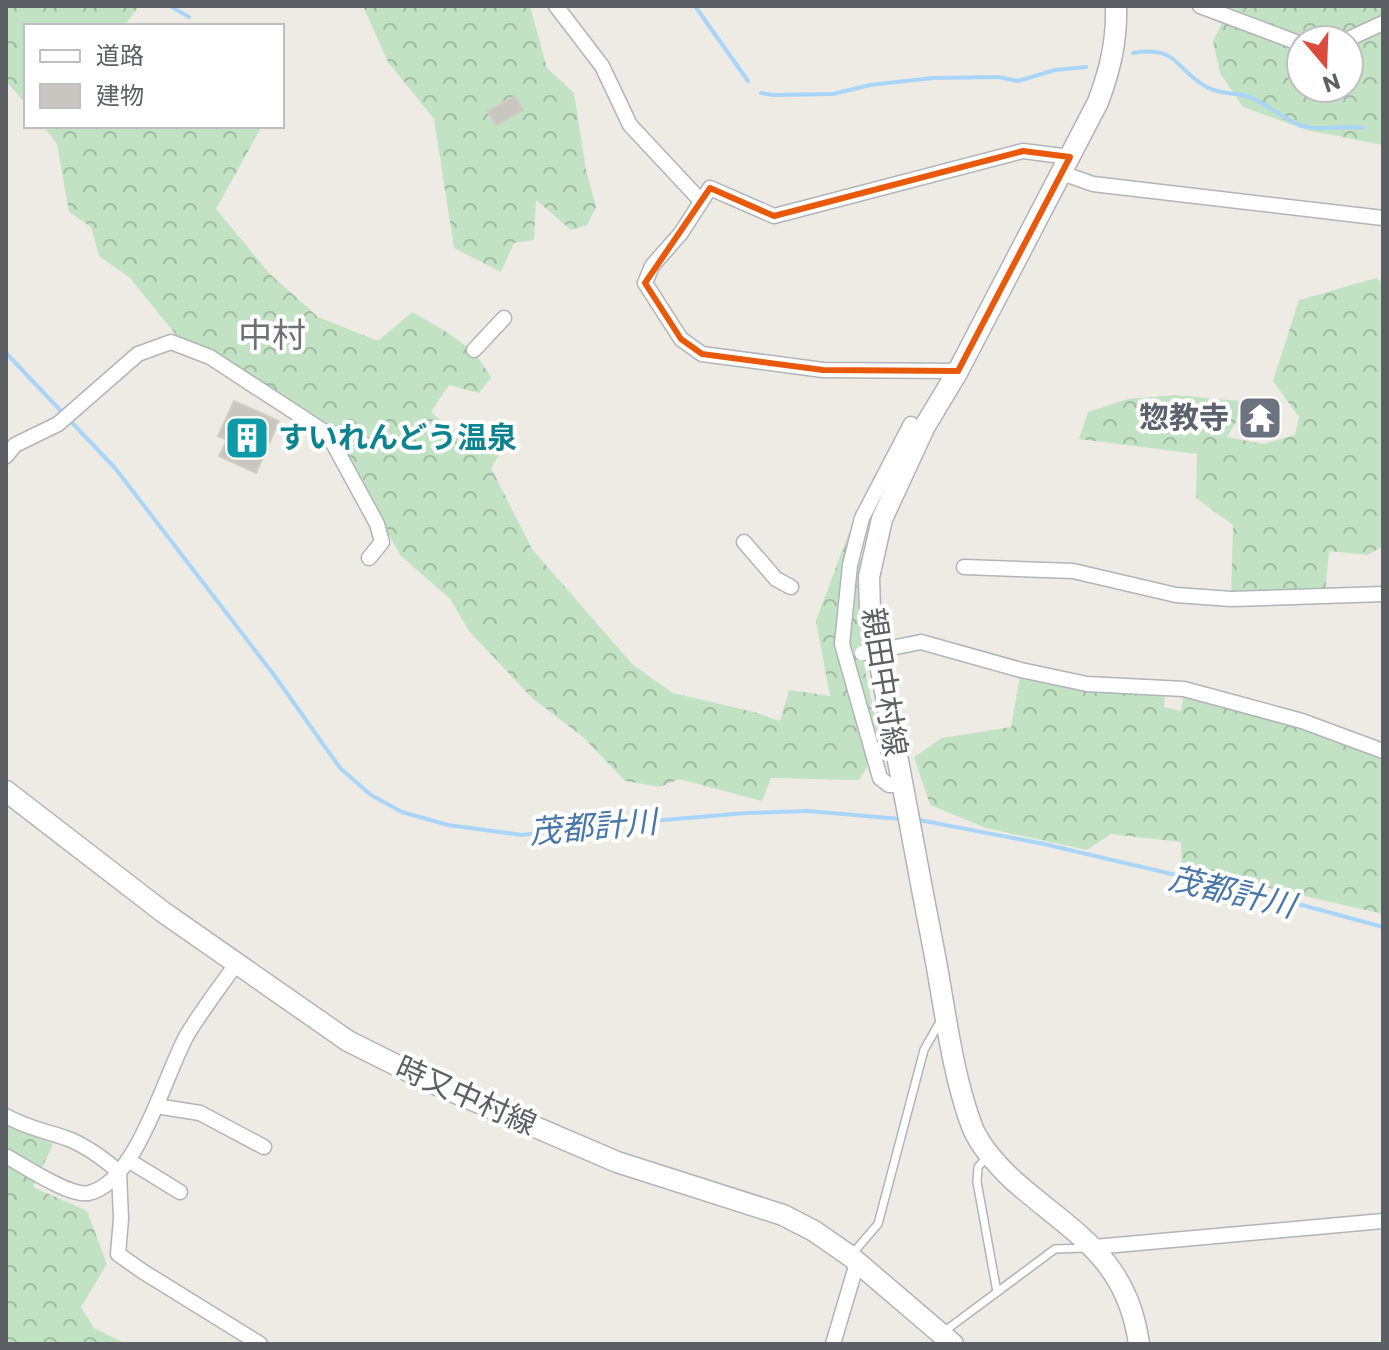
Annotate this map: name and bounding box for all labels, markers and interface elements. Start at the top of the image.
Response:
legend [24,24,284,128]
north arrow [1285,24,1365,104]
text: 道路 [96,40,144,69]
text: N [1319,68,1344,99]
text: 建物 [96,80,144,109]
district label: 中村 [238,312,306,354]
temple icon: 惣教寺 [1236,394,1284,442]
place label: 惣教寺 [1139,397,1229,434]
building icon: すいれんどう温泉 [223,414,271,462]
place label: すいれんどう温泉 [278,417,517,454]
street label: 親田中村線 [856,605,916,759]
water label: 茂都計川 [527,799,661,851]
water label: 茂都計川 [1166,856,1302,925]
street label: 時又中村線 [391,1046,543,1141]

